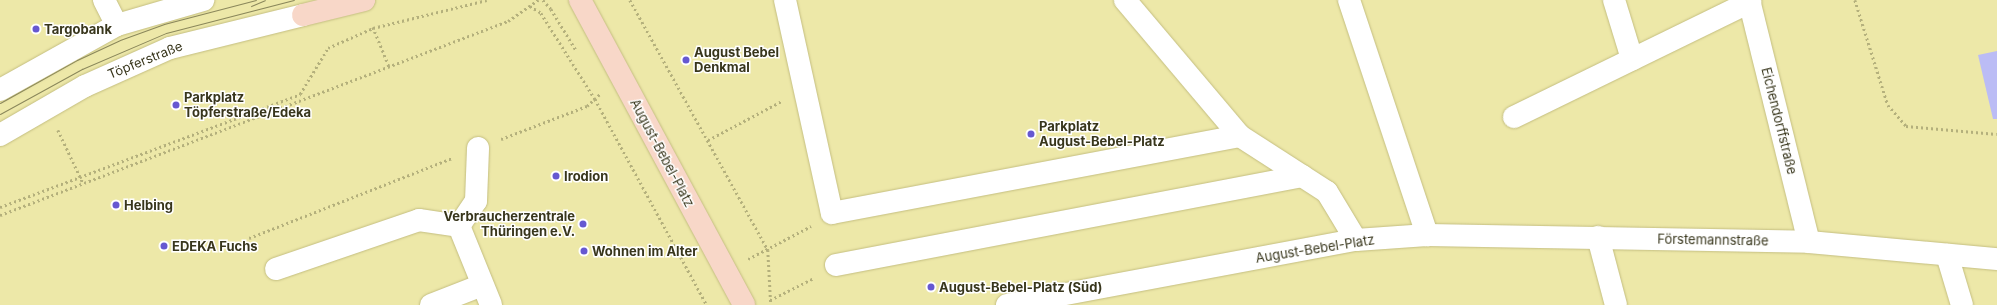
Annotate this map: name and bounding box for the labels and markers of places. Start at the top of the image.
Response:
place label: Targobank [44,21,112,37]
marker: Targobank [31,24,41,34]
place label: August Bebel Denkmal [694,45,779,76]
marker: August Bebel Denkmal [681,55,691,65]
place label: Parkplatz Töpferstraße/Edeka [184,90,311,121]
marker: Parkplatz Töpferstraße/Edeka [171,100,181,110]
place label: Parkplatz August-Bebel-Platz [1039,119,1165,150]
marker: Parkplatz August-Bebel-Platz [1026,129,1036,139]
place label: Irodion [564,168,608,184]
marker: Irodion [551,171,561,181]
place label: Helbing [124,197,173,213]
marker: Helbing [111,200,121,210]
place label: Verbraucherzentrale Thüringen e.V. [443,209,575,240]
marker: Verbraucherzentrale Thüringen e.V. [578,219,588,229]
place label: EDEKA Fuchs [172,238,258,254]
marker: EDEKA Fuchs [159,241,169,251]
place label: Wohnen im Alter [592,243,697,259]
marker: Wohnen im Alter [579,246,589,256]
place label: August-Bebel-Platz (Süd) [939,279,1103,295]
marker: August-Bebel-Platz (Süd) [926,282,936,292]

